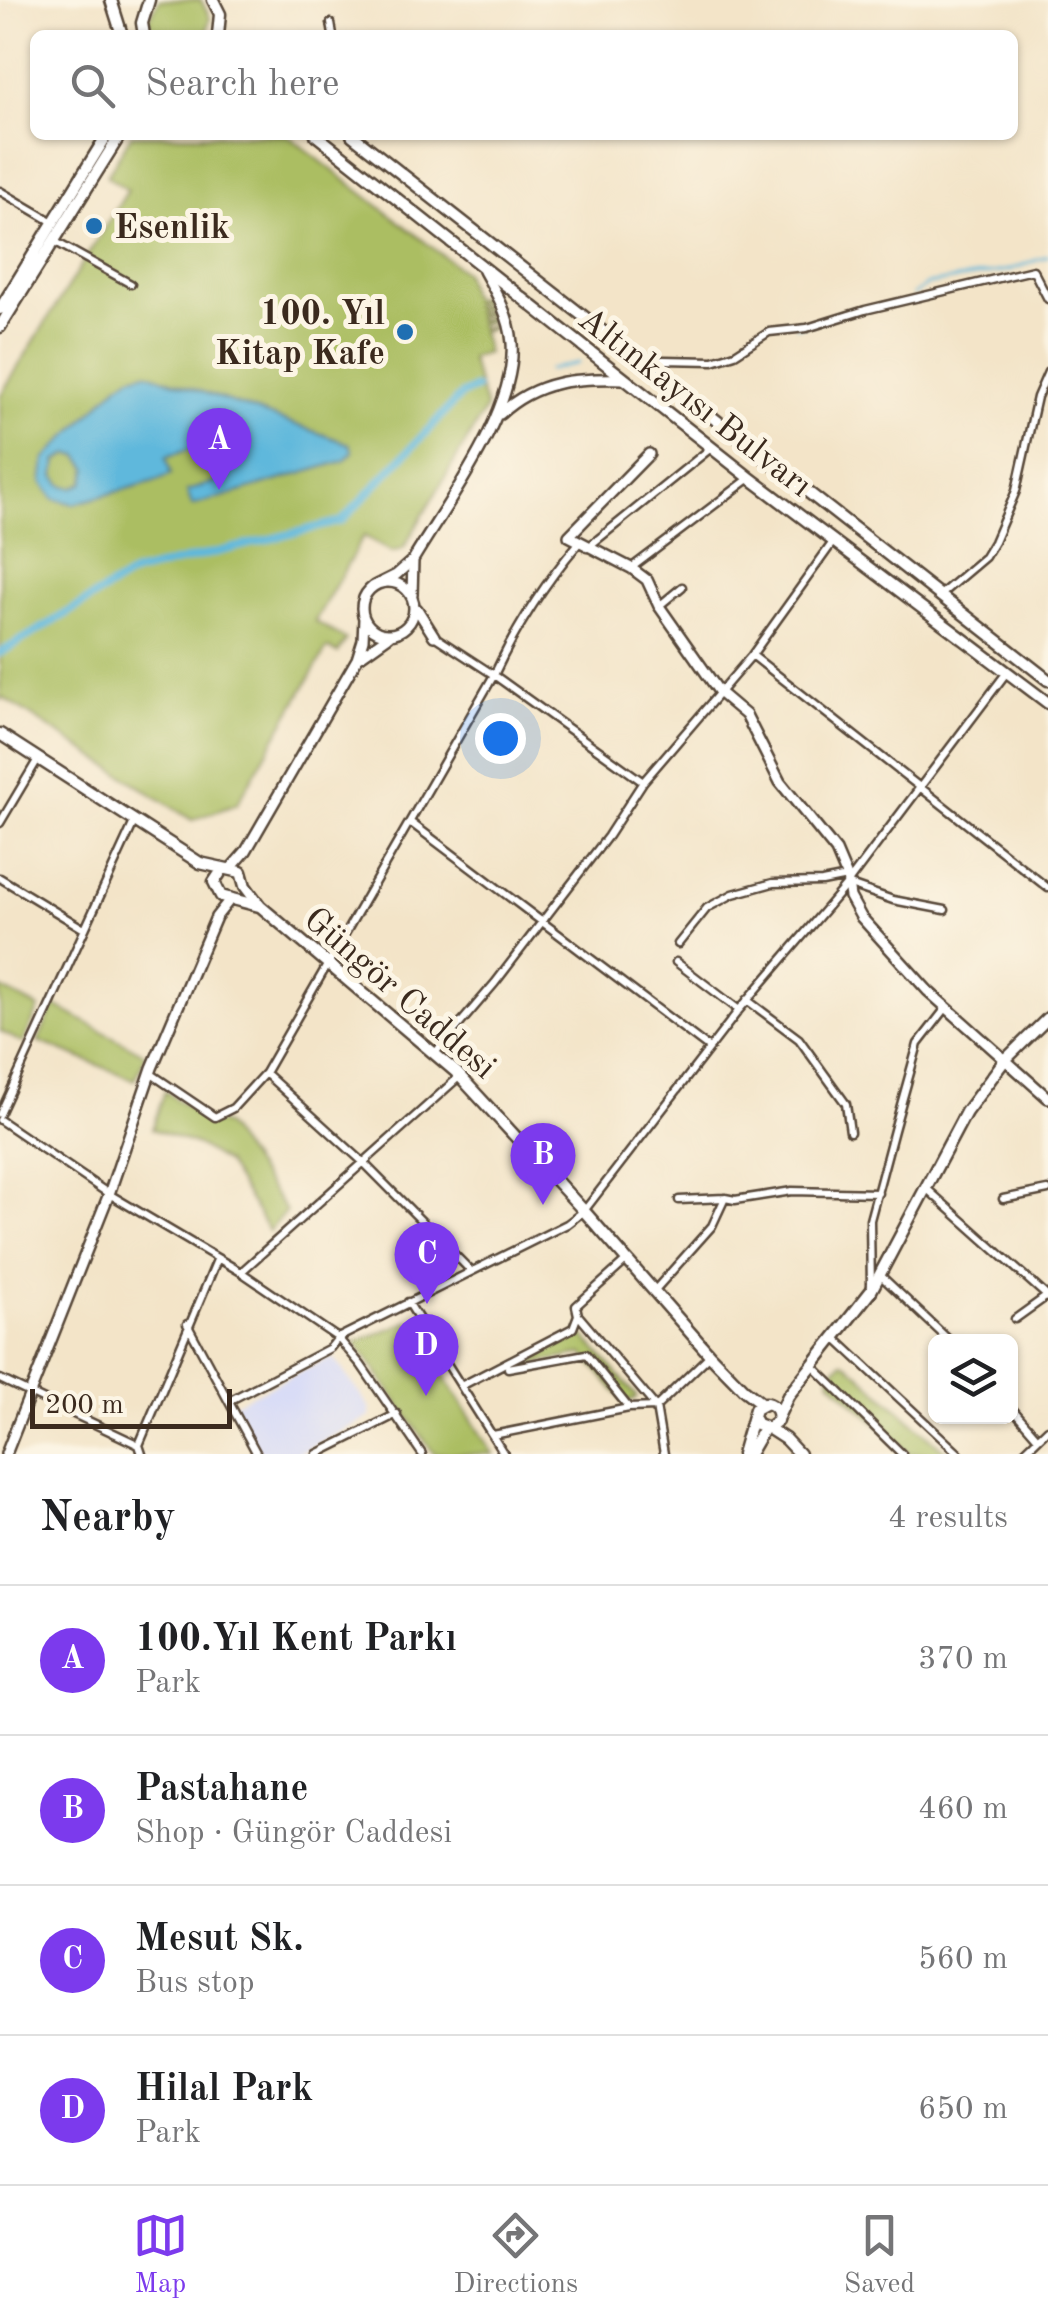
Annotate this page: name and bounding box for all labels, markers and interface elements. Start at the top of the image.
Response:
search box [30,30,1018,140]
icon: search [65,58,120,113]
text: Search here [145,66,340,104]
place label: Esenlik [114,211,230,246]
marker: Esenlik [83,215,105,237]
place label: 100. Yıl Kitap Kafe [215,297,385,372]
street label: Altınkayısı Bulvarı [571,301,818,504]
marker: 100. Yıl Kitap Kafe [394,321,416,343]
pin: A [186,408,252,490]
your location [475,713,526,764]
street label: Güngör Caddesi [297,902,502,1086]
pin: B [510,1122,576,1205]
pin: C [394,1222,460,1304]
pin: D [394,1314,458,1396]
map controls [928,1334,1018,1424]
button: layers [928,1334,1018,1424]
scale bar [30,1384,232,1428]
text: 200 m [45,1392,124,1420]
text: Nearby [40,1498,176,1540]
text: 4 results [888,1503,1008,1535]
text: 100.Yıl Kent Parkı [135,1621,457,1659]
text: A [60,1644,85,1676]
text: 370 m [918,1644,1008,1676]
text: Park [135,1668,201,1700]
text: Pastahane [135,1771,308,1809]
text: B [61,1794,84,1826]
text: 460 m [918,1794,1008,1826]
text: Shop · Güngör Caddesi [135,1818,452,1850]
text: Mesut Sk. [135,1921,304,1959]
text: C [62,1944,83,1976]
text: 560 m [918,1944,1008,1976]
text: Bus stop [135,1968,255,2000]
text: Hilal Park [135,2071,313,2109]
text: D [60,2094,85,2126]
text: 650 m [918,2094,1008,2126]
text: Park [135,2118,201,2150]
tab: Map [133,2208,188,2303]
tab: Directions [454,2208,578,2303]
tab: Saved [844,2208,915,2303]

